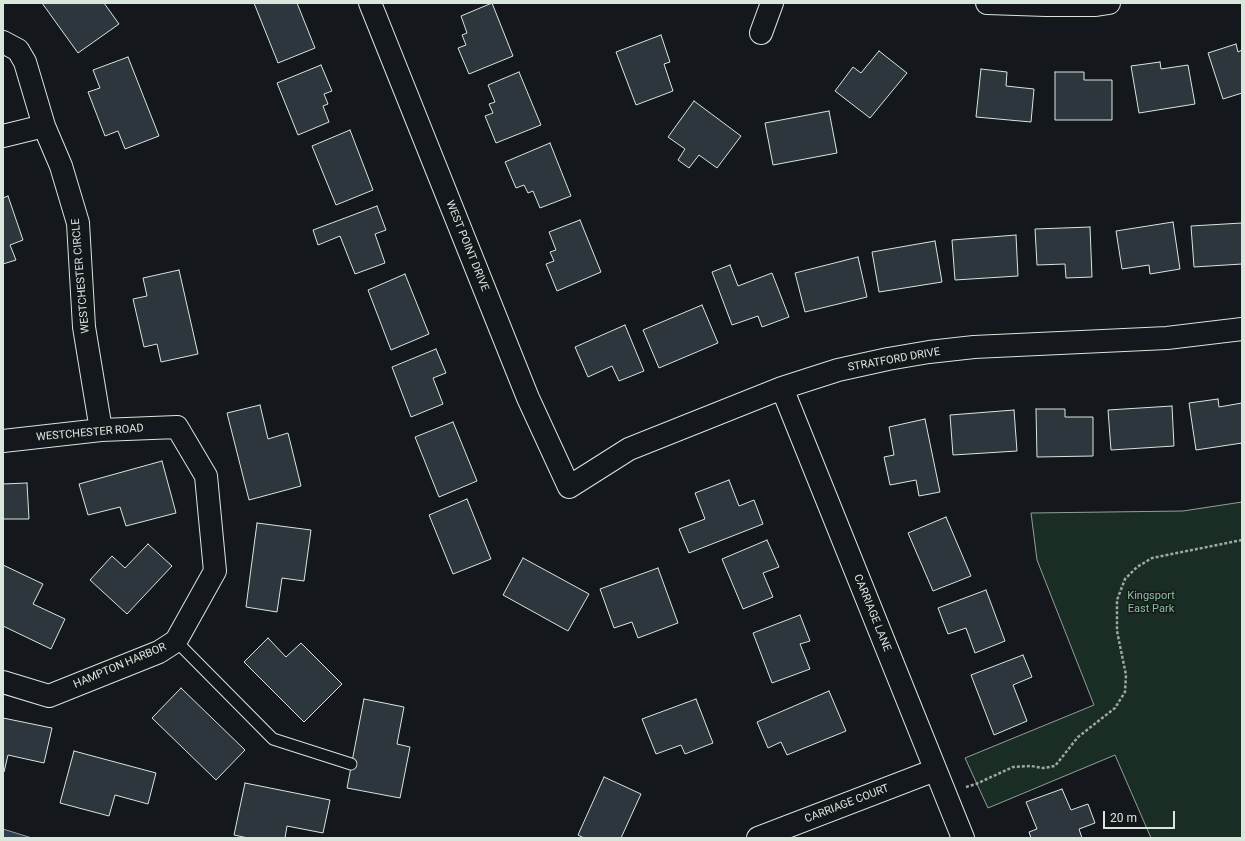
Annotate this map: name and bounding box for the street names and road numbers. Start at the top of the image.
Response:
street label: WEST POINT DRIVE [443,199,491,293]
street label: WESTCHESTER CIRCLE [69,218,93,334]
street label: STRATFORD DRIVE [847,345,941,375]
street label: WESTCHESTER ROAD [36,422,144,444]
street label: CARRIAGE LANE [851,573,893,653]
street label: HAMPTON HARBOR [72,641,168,691]
street label: CARRIAGE COURT [803,782,891,826]

